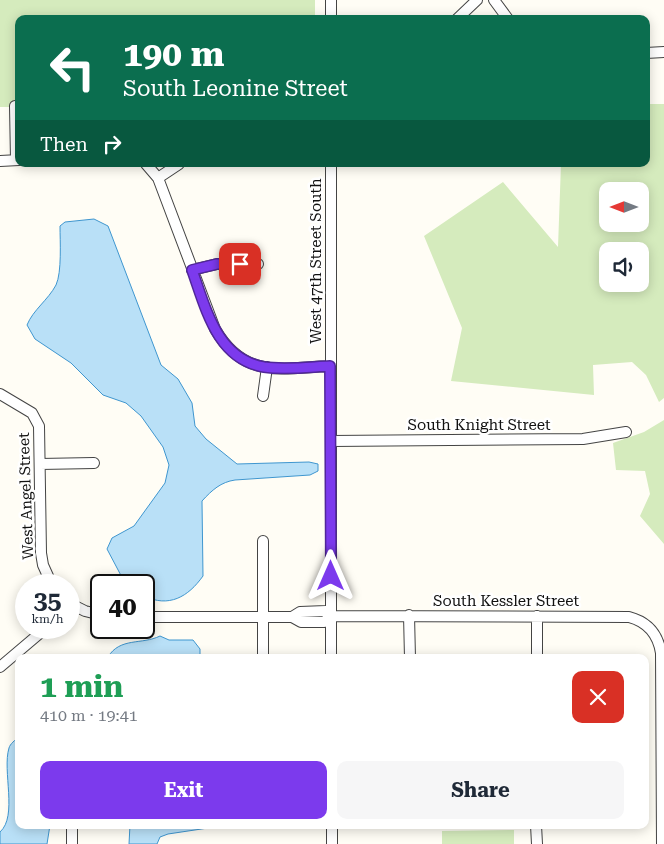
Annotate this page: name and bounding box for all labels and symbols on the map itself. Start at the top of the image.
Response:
street label: West 47th Street South [307,178,325,344]
north arrow [599,182,649,232]
pin [219,243,261,285]
street label: South Knight Street [407,416,551,434]
street label: West Angel Street [15,432,37,560]
position arrow [304,549,356,601]
speed limit sign: 40 [90,574,155,639]
street label: South Kessler Street [433,592,579,610]

